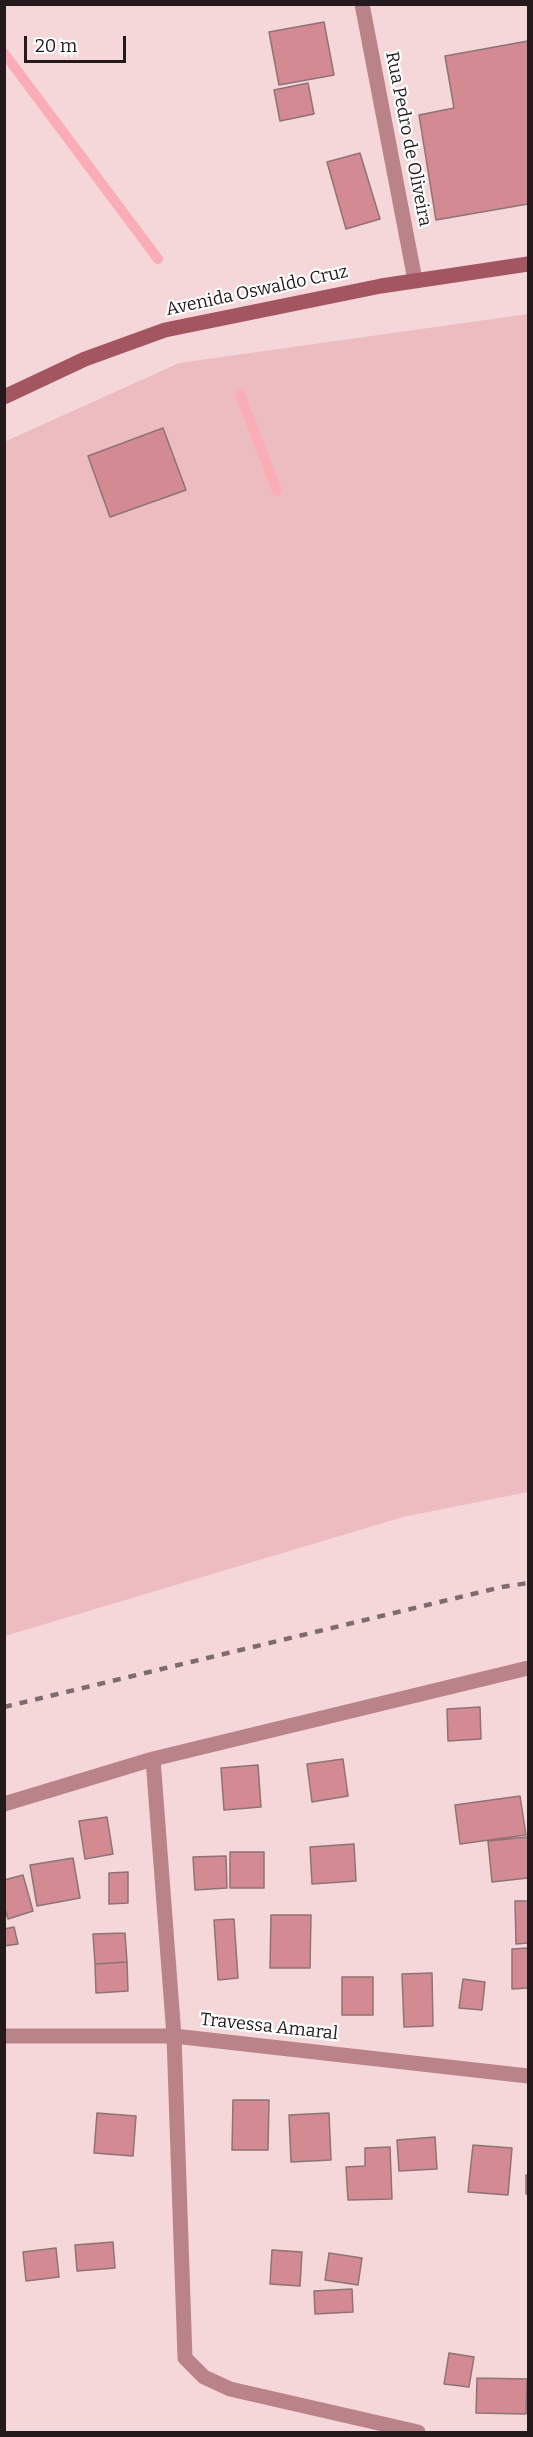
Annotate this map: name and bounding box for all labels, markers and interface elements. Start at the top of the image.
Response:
scale bar [27,24,129,62]
text: 20 m [35,35,77,57]
street label: Rua Pedro de Oliveira [380,50,436,228]
street label: Avenida Oswaldo Cruz [164,261,350,321]
street label: Travessa Amaral [199,2009,339,2045]

